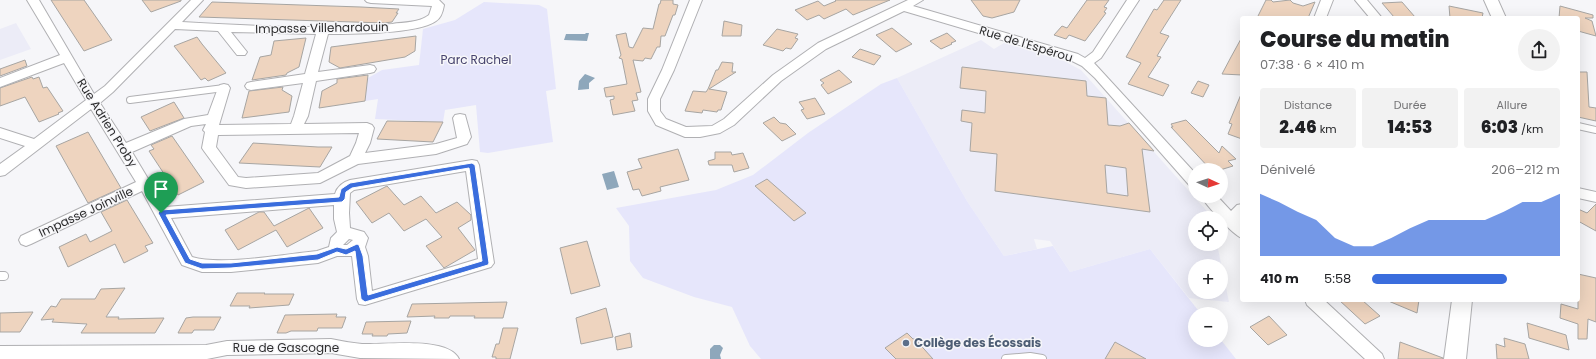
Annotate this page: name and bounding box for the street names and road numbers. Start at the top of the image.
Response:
street label: Impasse Villehardouin [255,18,389,37]
street label: Rue de l'Espérou [977,21,1075,66]
street label: Rue Adrien Proby [73,75,142,171]
street label: Impasse Joinville [36,182,136,241]
street label: Rue de Gascogne [233,339,339,356]

